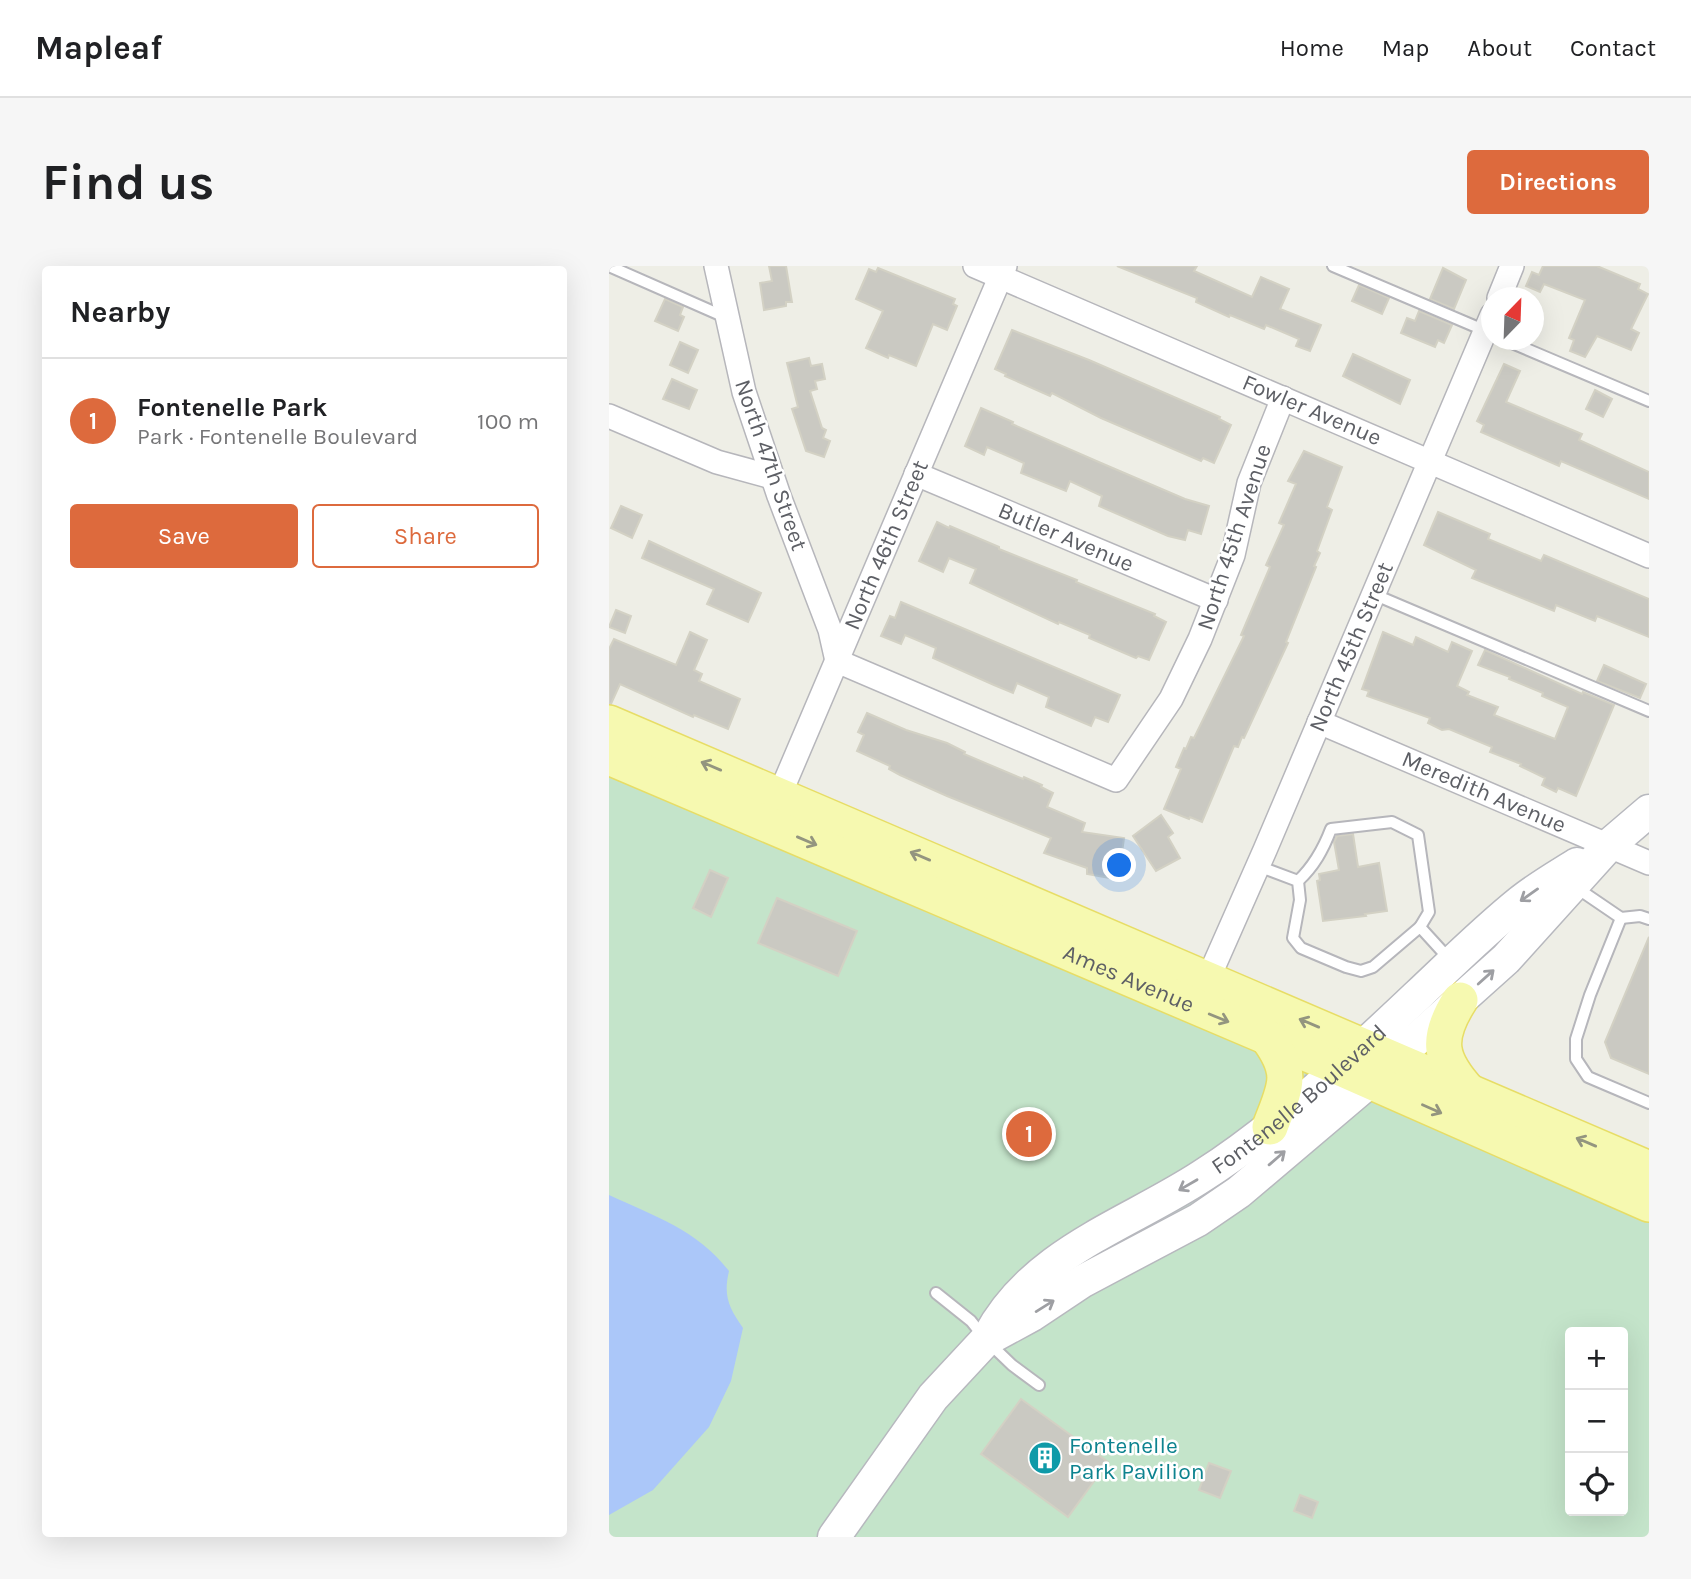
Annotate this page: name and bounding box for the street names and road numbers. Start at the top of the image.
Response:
street label: Fowler Avenue [1238,369,1386,451]
street label: North 47th Street [729,376,813,555]
street label: North 45th Avenue [1191,441,1277,633]
street label: North 46th Street [838,456,934,634]
street label: Butler Avenue [994,496,1138,578]
street label: North 45th Street [1303,558,1399,736]
street label: Meredith Avenue [1398,745,1570,839]
street label: Ames Avenue [1059,938,1199,1018]
street label: Fontenelle Boulevard [1206,1018,1392,1180]

